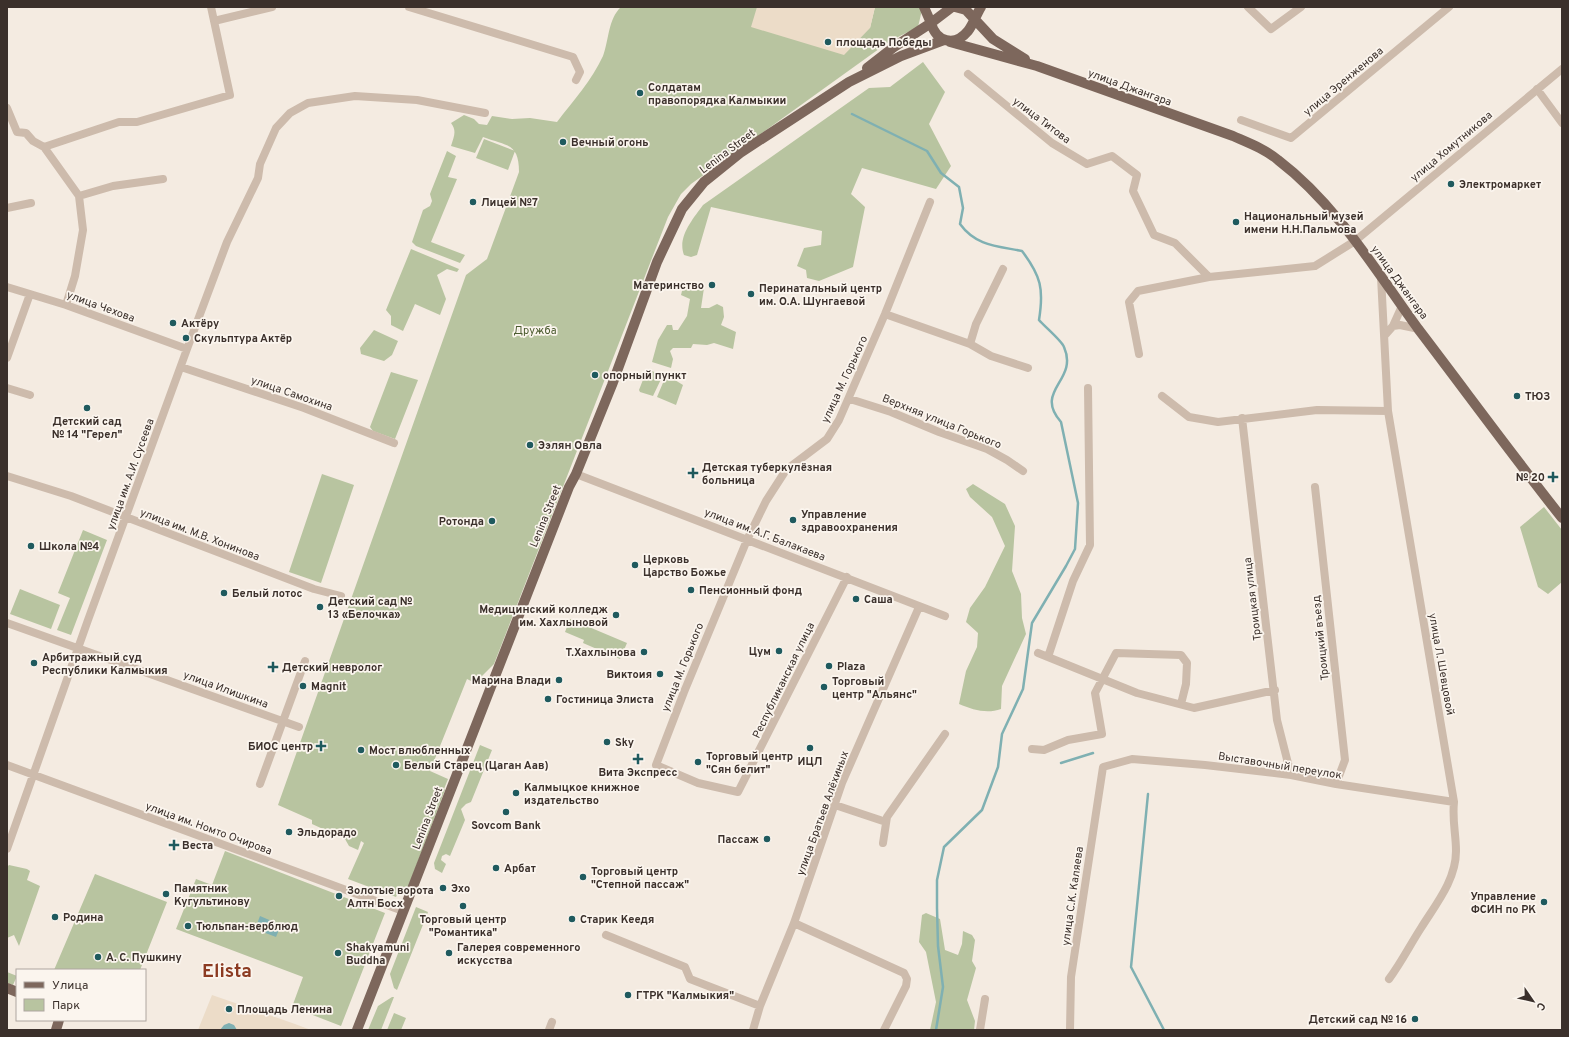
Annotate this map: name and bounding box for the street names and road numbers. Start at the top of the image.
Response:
street label: улица Эренженова [1301,44,1387,119]
street label: улица Джангара [1086,66,1174,110]
street label: улица Титова [1010,94,1073,147]
street label: улица Хомутникова [1408,108,1496,185]
street label: Lenina Street [697,126,758,177]
street label: улица Джангара [1368,243,1431,323]
street label: улица Чехова [65,288,137,326]
street label: улица М. Горького [819,333,871,425]
street label: улица Самохина [249,373,335,415]
street label: Верхняя улица Горького [880,392,1003,452]
street label: улица им. А.И. Сусеева [104,416,158,532]
street label: Lenina Street [527,483,565,550]
street label: улица им. А.Г. Балакаева [702,505,828,565]
street label: улица им. М.В. Хонинова [138,506,262,564]
street label: Троицкая улица [1241,556,1265,641]
street label: Троицкий въезд [1310,595,1332,681]
street label: улица Л. Шевцовой [1425,612,1457,716]
street label: Республиканская улица [750,620,818,741]
street label: улица М. Горького [659,621,707,714]
street label: улица Илишкина [181,668,270,712]
street label: улица Братьев Алёхиных [794,749,852,878]
street label: Выставочный переулок [1217,749,1343,783]
street label: Lenina Street [410,785,446,852]
street label: улица им. Номто Очирова [143,799,274,858]
street label: улица С.К. Каляева [1059,845,1087,947]

